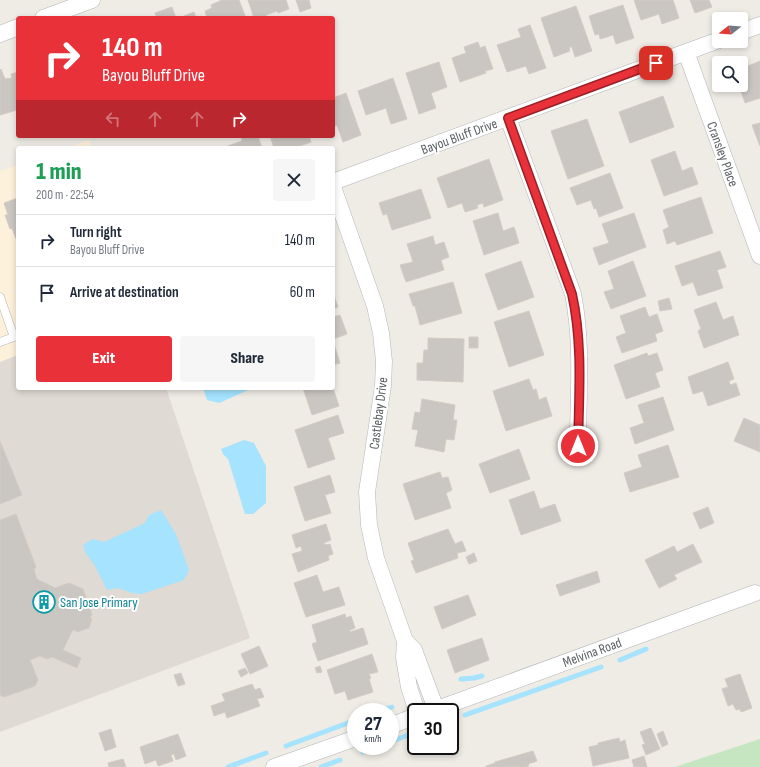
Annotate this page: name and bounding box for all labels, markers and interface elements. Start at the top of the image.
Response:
north arrow [712,12,748,48]
map controls [712,12,748,92]
text: 140 m [102,31,163,64]
icon: right [36,32,88,84]
pin [639,46,673,80]
icon: arrive [645,52,667,74]
button: search [712,56,748,92]
text: Bayou Bluff Drive [102,65,205,86]
icon: left [102,108,124,130]
icon: ahead [144,108,166,130]
icon: ahead [186,108,208,130]
icon: right [228,108,250,130]
street label: Bayou Bluff Drive [419,115,500,158]
street label: Cransley Place [703,119,742,189]
text: 1 min [36,157,82,186]
button: close [273,159,315,201]
text: 200 m · 22:54 [36,187,94,203]
text: Turn right [70,223,122,242]
icon: right [36,230,58,252]
text: 140 m [285,231,315,250]
text: Bayou Bluff Drive [70,242,144,258]
icon: arrive [36,282,58,304]
text: Arrive at destination [70,283,179,302]
text: 60 m [290,283,315,302]
button: Exit [36,336,172,382]
button: Share [180,336,315,382]
street label: Castlebay Drive [366,376,391,450]
position arrow [557,425,599,467]
building icon: San Jose Primary [31,589,57,615]
place label: San Jose Primary [60,594,138,611]
street label: Melvina Road [560,634,624,671]
speed limit sign: 30 [407,703,459,755]
text: 27 [364,712,382,736]
text: km/h [364,733,382,745]

